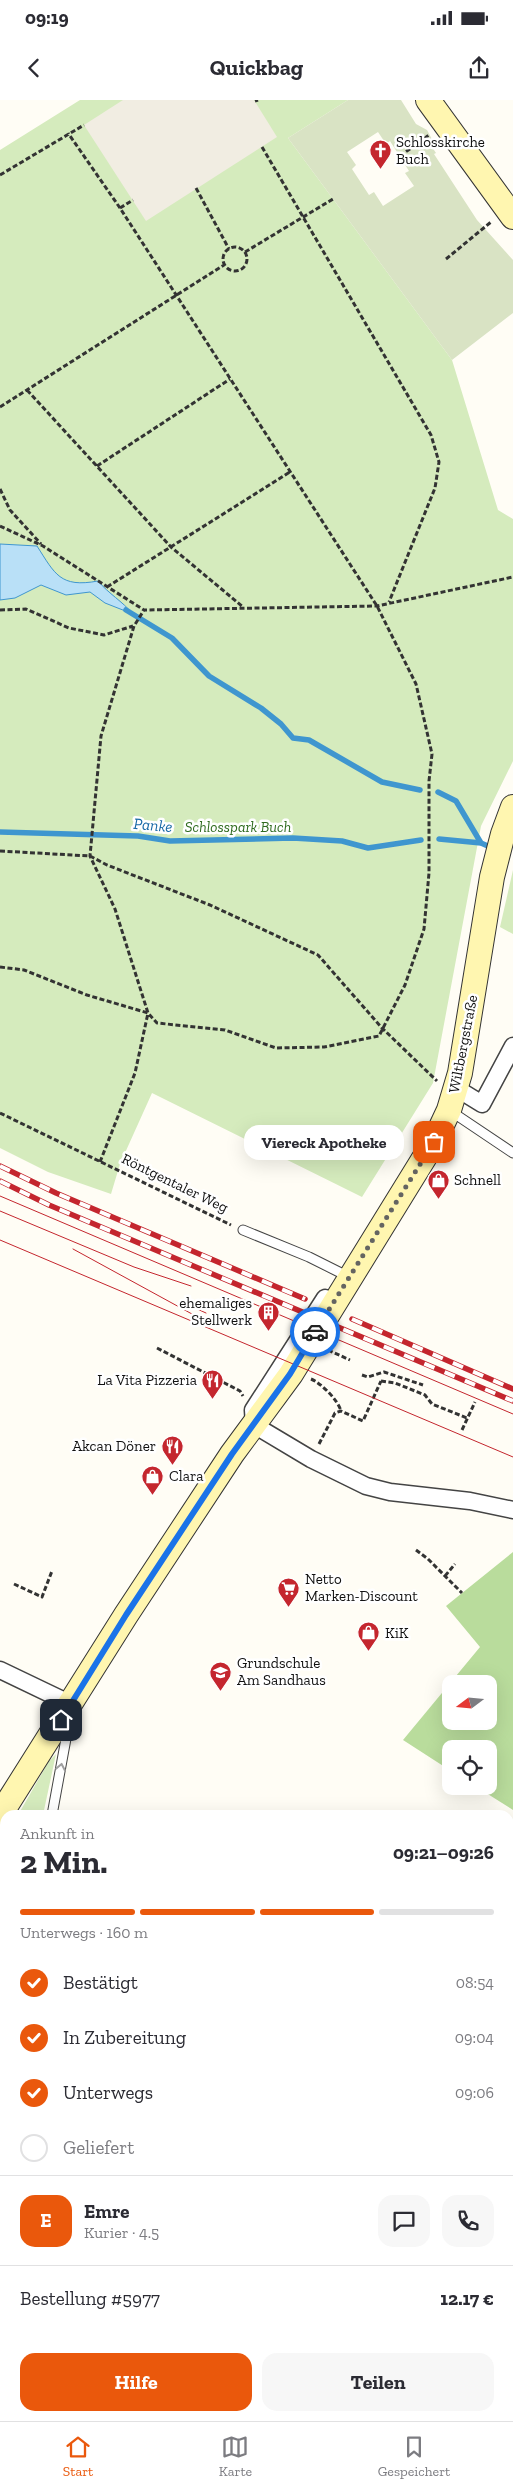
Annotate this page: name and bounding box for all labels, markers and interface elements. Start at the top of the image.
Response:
text: 09:19 [25,6,69,29]
icon: back [20,54,48,82]
text: Quickbag [210,54,303,81]
icon: share [465,54,493,82]
place label: Schlosskirche Buch [396,133,485,168]
church icon: Schlosskirche Buch [368,139,392,170]
water label: Panke [133,814,173,836]
park label: Schlosspark Buch [185,818,292,836]
street label: Wiltbergstraße [445,993,481,1095]
pin [413,1121,455,1163]
callout: Viereck Apotheke [244,1124,404,1160]
icon: bag [420,1128,448,1156]
text: Viereck Apotheke [261,1133,387,1152]
street label: Röntgentaler Weg [119,1149,231,1217]
shop icon: Schnell [426,1168,450,1199]
place label: Schnell [454,1171,501,1189]
place label: ehemaliges Stellwerk [179,1294,252,1329]
building icon: ehemaliges Stellwerk [256,1300,280,1331]
courier [290,1307,340,1357]
icon: car [301,1318,329,1346]
restaurant icon: La Vita Pizzeria [201,1368,225,1399]
place label: La Vita Pizzeria [97,1371,197,1389]
restaurant icon: Akcan Döner [160,1434,184,1465]
place label: Akcan Döner [72,1437,156,1455]
shop icon: Clara [141,1464,165,1495]
place label: Clara [169,1467,203,1485]
place label: Netto Marken-Discount [305,1570,418,1605]
supermarket icon: Netto Marken-Discount [277,1576,301,1607]
shop icon: KiK [357,1621,381,1652]
place label: KiK [385,1624,409,1642]
place label: Grundschule Am Sandhaus [237,1654,326,1689]
school or university icon: Grundschule Am Sandhaus [209,1660,233,1691]
north arrow [442,1675,498,1730]
map controls [442,1675,497,1795]
pin [40,1699,82,1741]
icon: home [47,1706,75,1734]
button: locate [442,1740,497,1795]
one-way arrow [56,1763,66,1772]
text: Ankunft in [20,1824,94,1843]
text: 09:21–09:26 [393,1841,494,1864]
text: 2 Min. [20,1843,108,1881]
text: Unterwegs · 160 m [20,1923,148,1942]
icon: check [20,1969,48,1997]
text: Bestätigt [63,1971,138,1994]
text: 08:54 [456,1973,494,1992]
icon: check [20,2024,48,2052]
text: In Zubereitung [63,2026,186,2049]
text: 09:04 [455,2028,494,2047]
icon: check [20,2079,48,2107]
text: Unterwegs [63,2081,153,2104]
text: 09:06 [455,2083,494,2102]
text: Geliefert [63,2136,134,2159]
button: chat [378,2195,430,2247]
button: phone [442,2195,494,2247]
text: Emre [84,2200,129,2223]
text: E [40,2209,52,2232]
text: Kurier · 4.5 [84,2223,159,2242]
text: Bestellung #5977 [20,2287,160,2310]
text: 12.17 € [440,2287,494,2310]
button: Hilfe [20,2353,252,2411]
button: Teilen [262,2353,494,2411]
tab: Start [63,2433,93,2480]
tab: Karte [219,2433,252,2480]
tab: Gespeichert [378,2433,450,2480]

